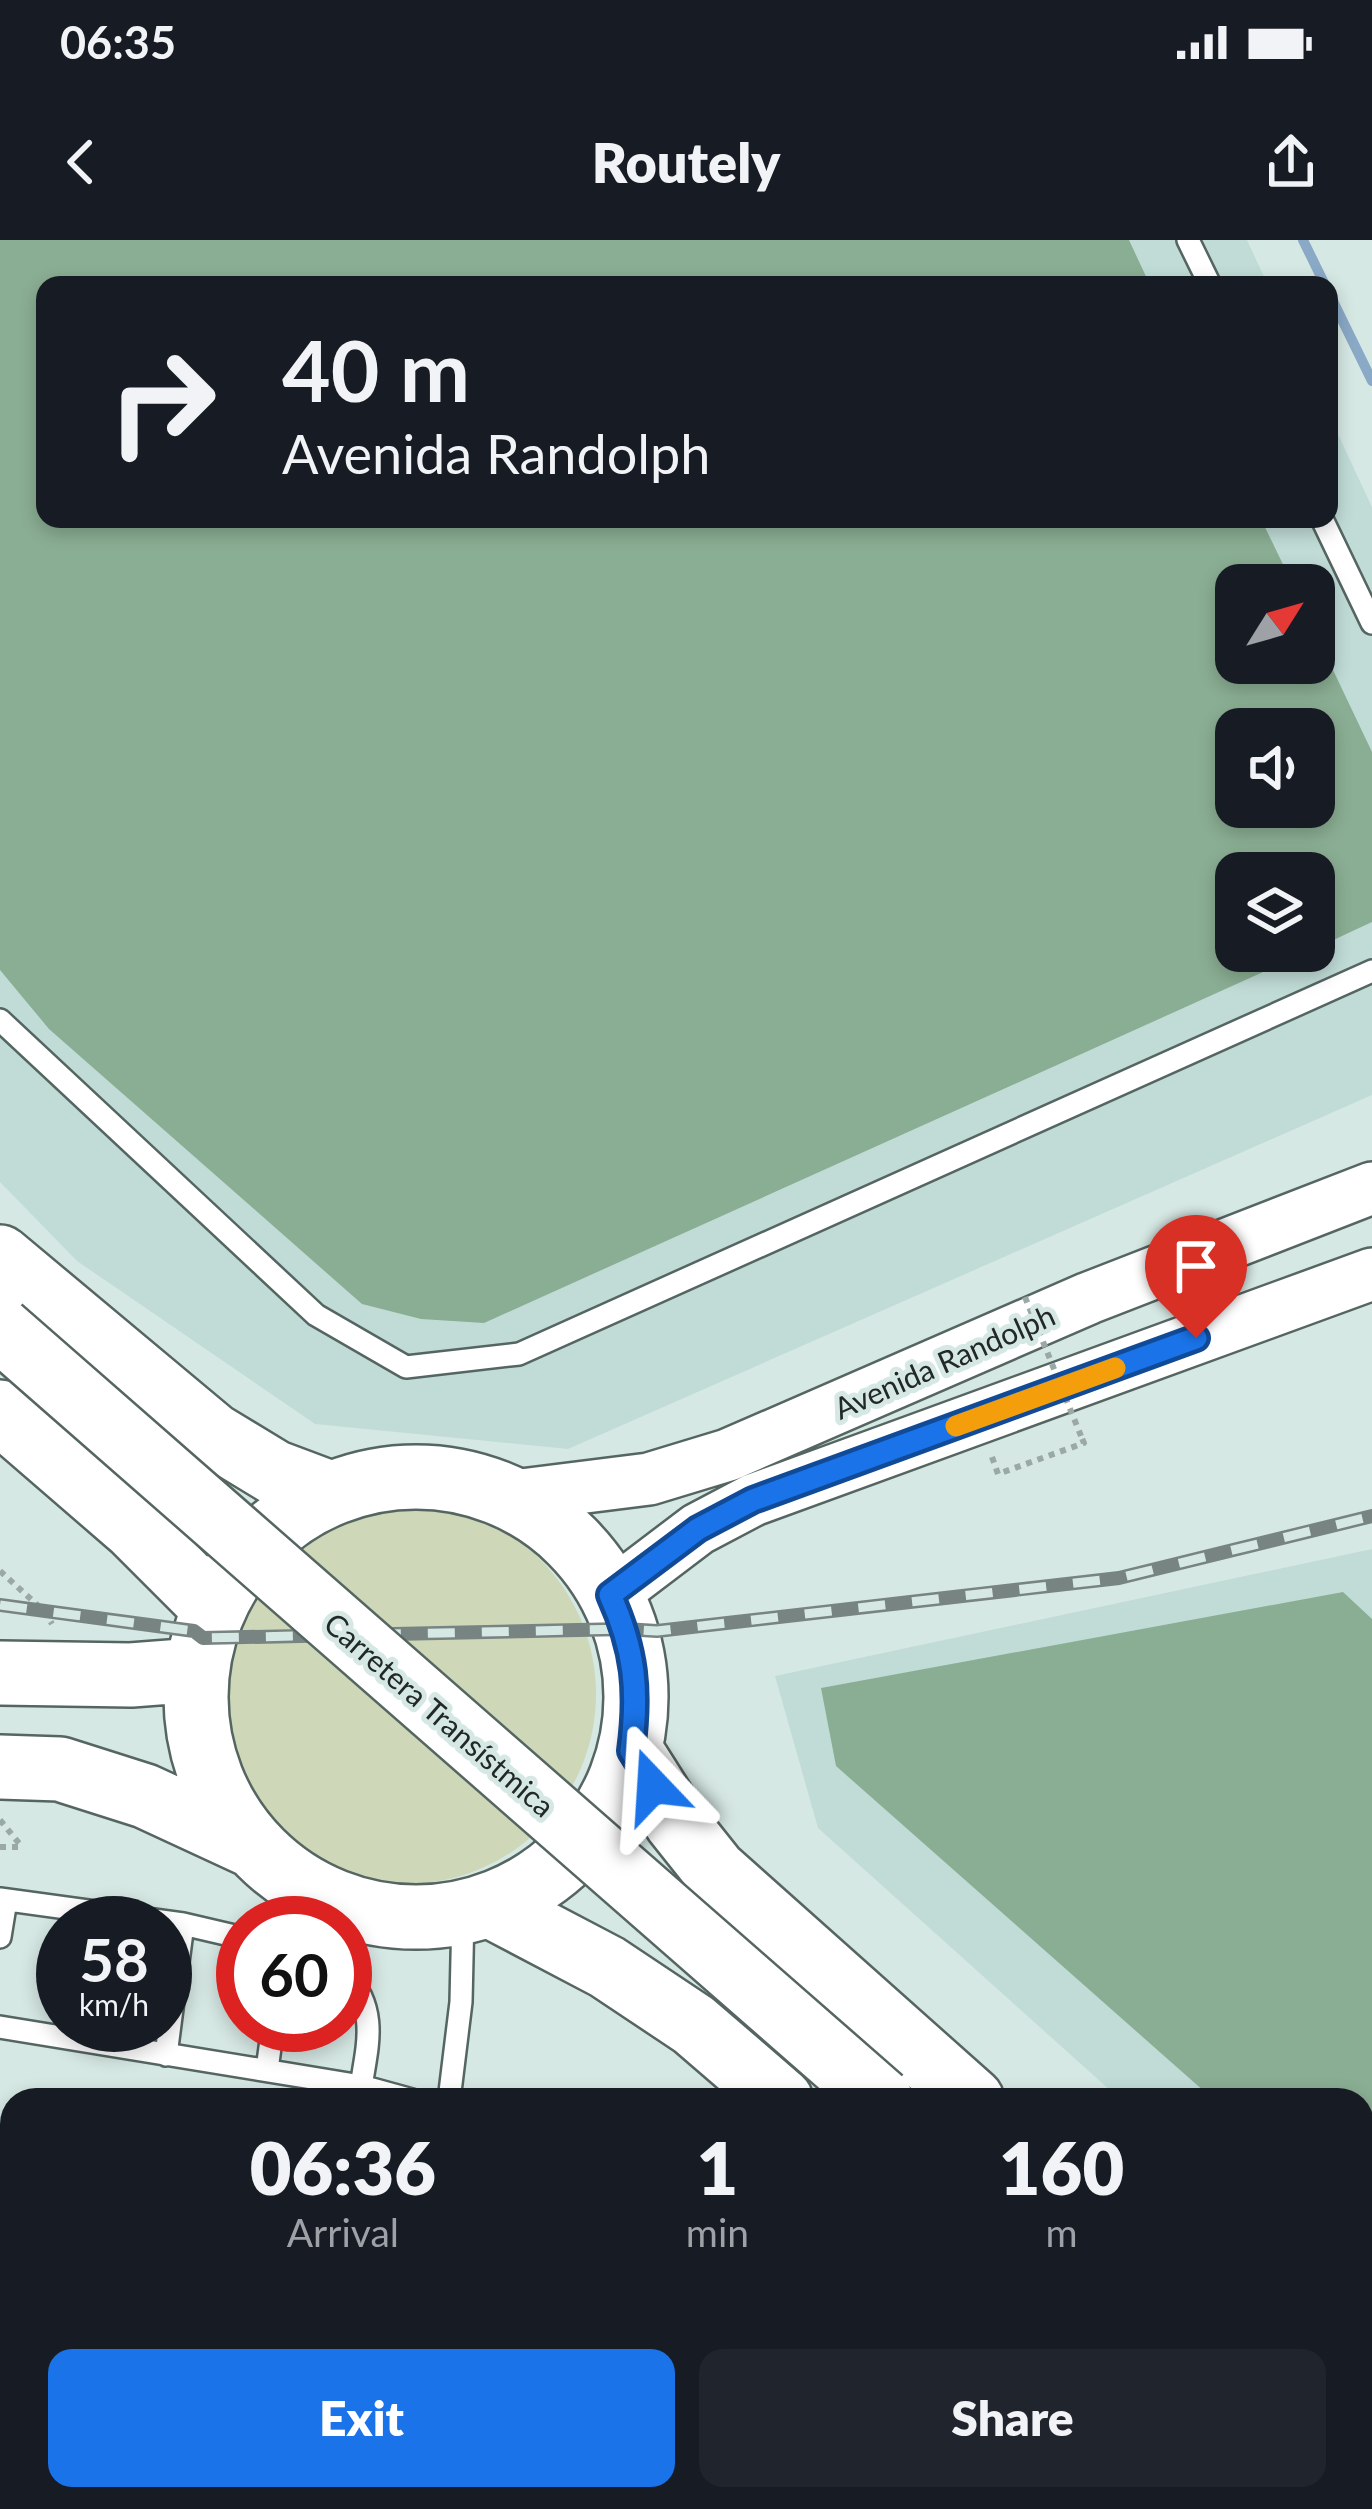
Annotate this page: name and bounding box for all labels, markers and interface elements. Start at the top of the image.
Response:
text: 06:35 [60,15,176,69]
icon: back [48,129,114,195]
icon: share [1258,129,1324,195]
text: Routely [592,130,780,195]
text: 40 m [282,319,470,420]
icon: right [84,324,240,480]
text: Avenida Randolph [282,421,710,486]
north arrow [1215,564,1335,684]
map controls [1215,564,1335,972]
button: sound [1215,708,1335,828]
button: layers [1215,852,1335,972]
pin [1145,1215,1247,1338]
icon: arrive [1163,1233,1229,1299]
street label: Avenida Randolph [828,1296,1060,1426]
street label: Carretera Transístmica [318,1604,562,1824]
position arrow [590,1723,716,1849]
speed limit sign: 60 [216,1896,372,2052]
text: 58 [79,1923,149,1995]
text: km/h [79,1986,149,2022]
text: 06:36 [250,2124,436,2210]
text: 1 [697,2124,738,2210]
text: 160 [999,2124,1124,2210]
text: Arrival [287,2209,399,2255]
text: min [686,2209,749,2255]
text: m [1045,2209,1078,2255]
button: Exit [48,2349,675,2487]
button: Share [699,2349,1326,2487]

